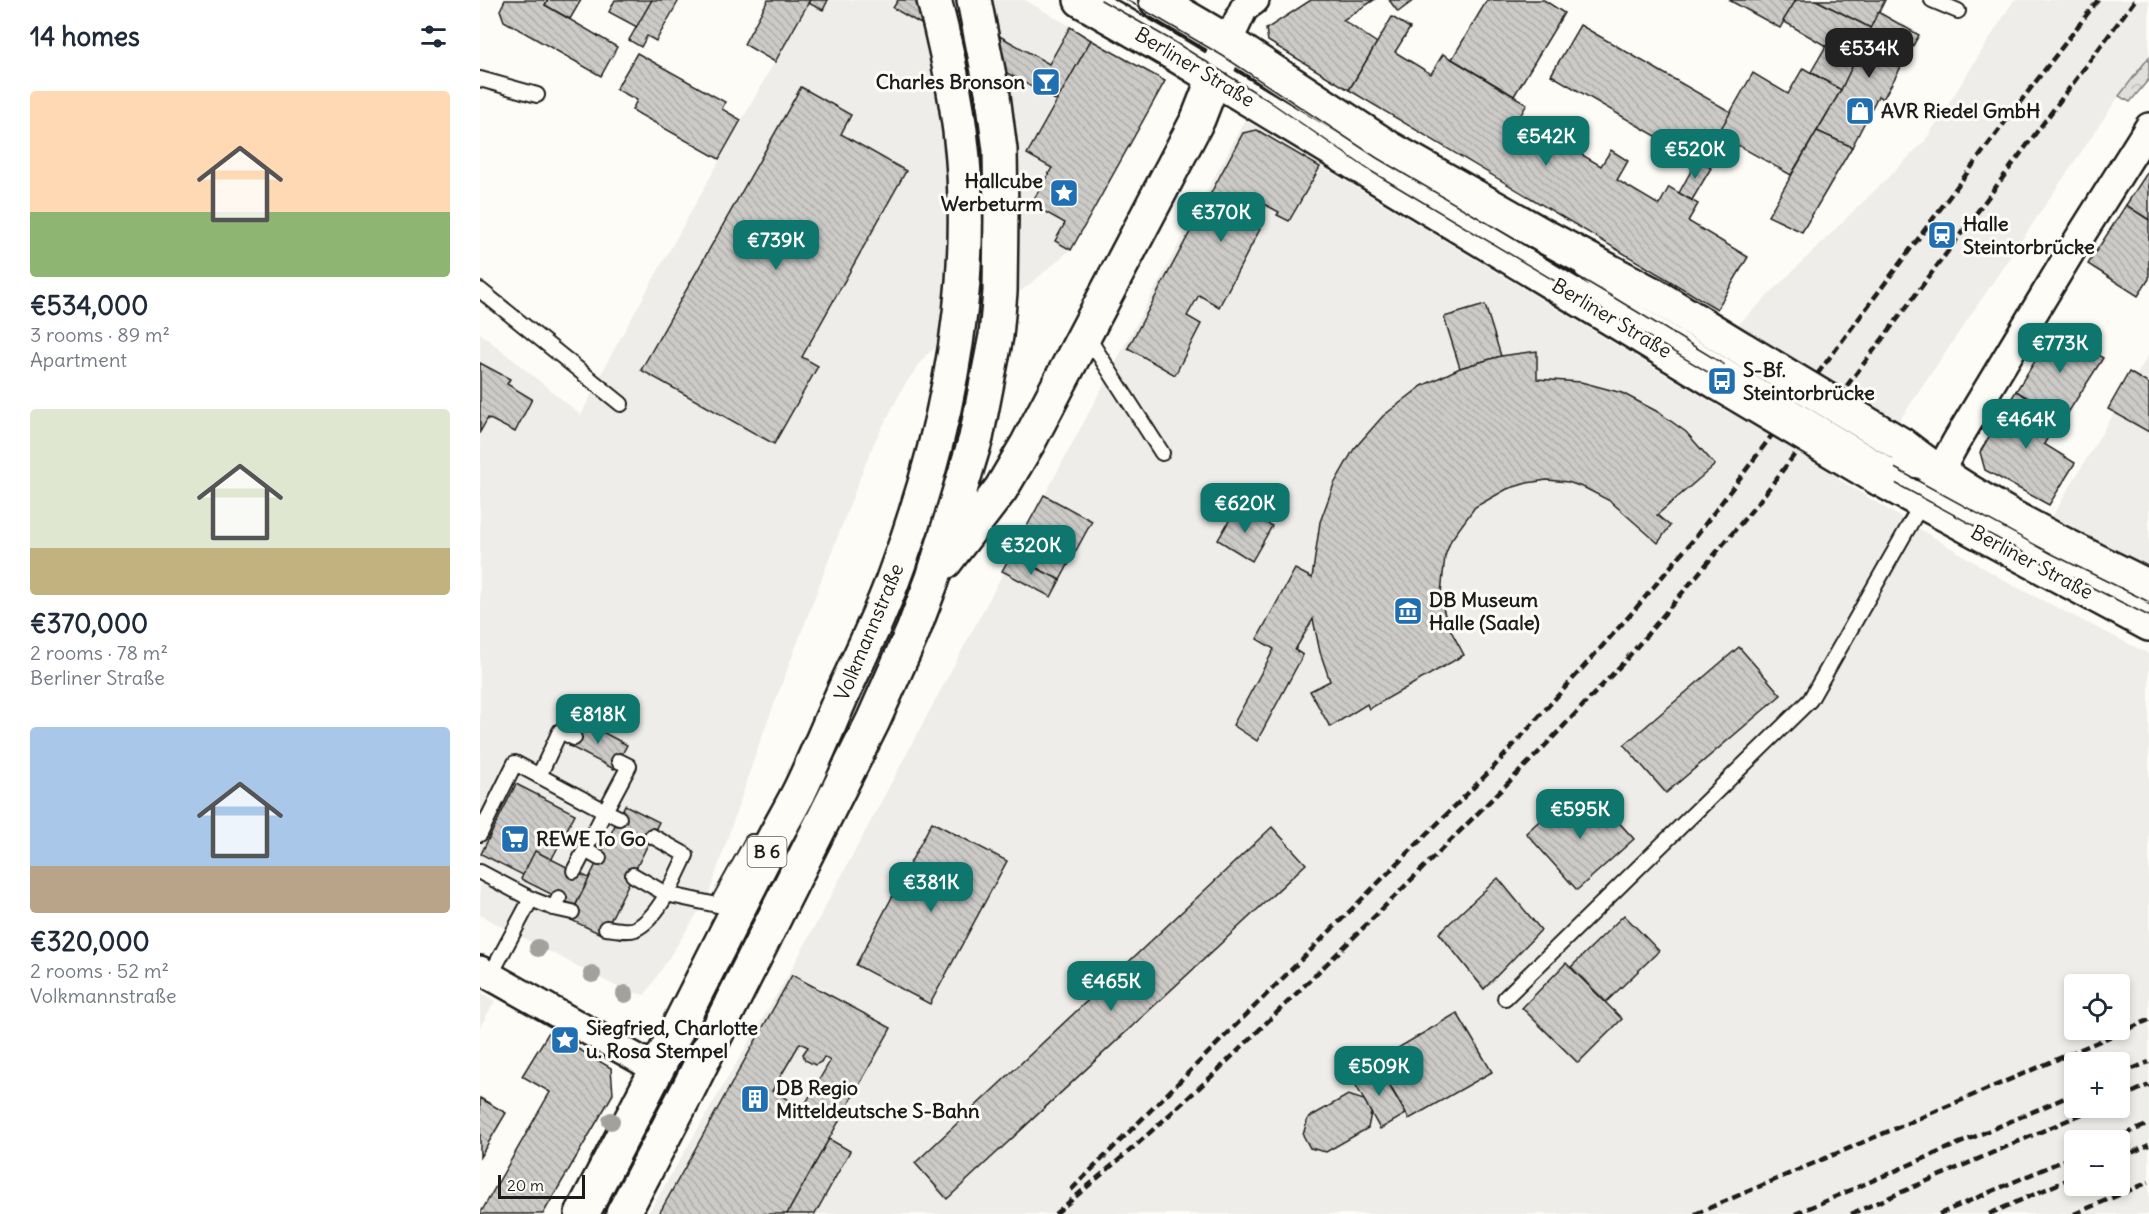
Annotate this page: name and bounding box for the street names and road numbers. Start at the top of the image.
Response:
street label: Berliner Straße [1131,21,1259,112]
street label: Berliner Straße [1548,272,1676,363]
street label: Berliner Straße [1967,519,2098,604]
street label: Volkmannstraße [828,559,909,704]
road number: B 6 [748,837,786,867]

